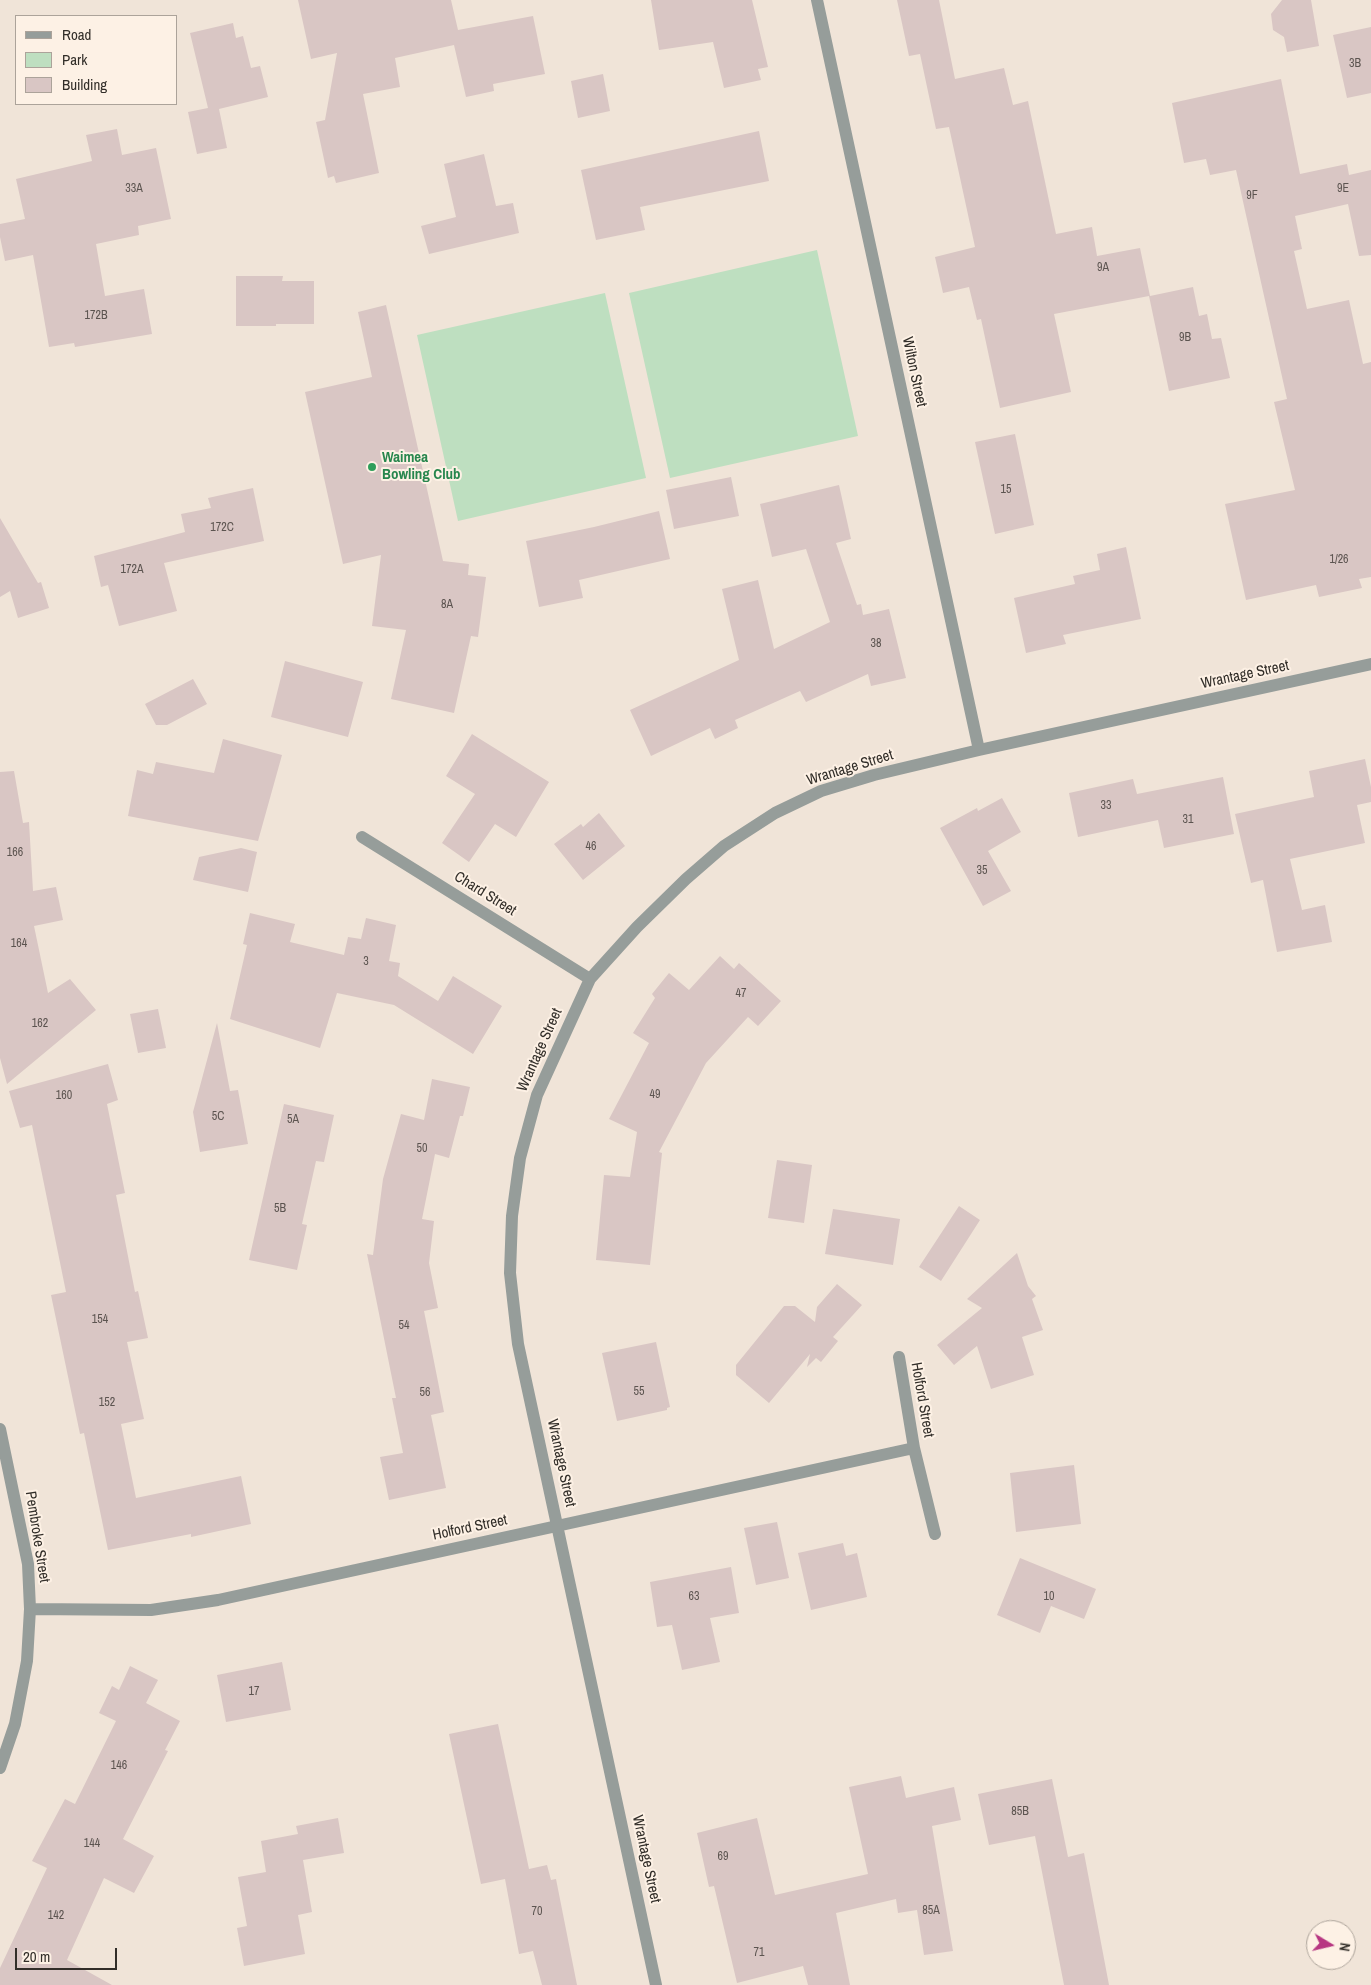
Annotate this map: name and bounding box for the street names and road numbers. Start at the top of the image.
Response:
street label: Wilton Street [898,335,930,409]
street label: Wrantage Street [1199,657,1291,693]
street label: Wrantage Street [805,746,895,790]
street label: Chard Street [451,868,519,920]
street label: Wrantage Street [514,1006,566,1094]
street label: Holford Street [907,1361,937,1439]
street label: Wrantage Street [543,1417,579,1509]
street label: Pembroke Street [21,1490,53,1584]
street label: Holford Street [431,1511,509,1545]
street label: Wrantage Street [628,1813,664,1905]

